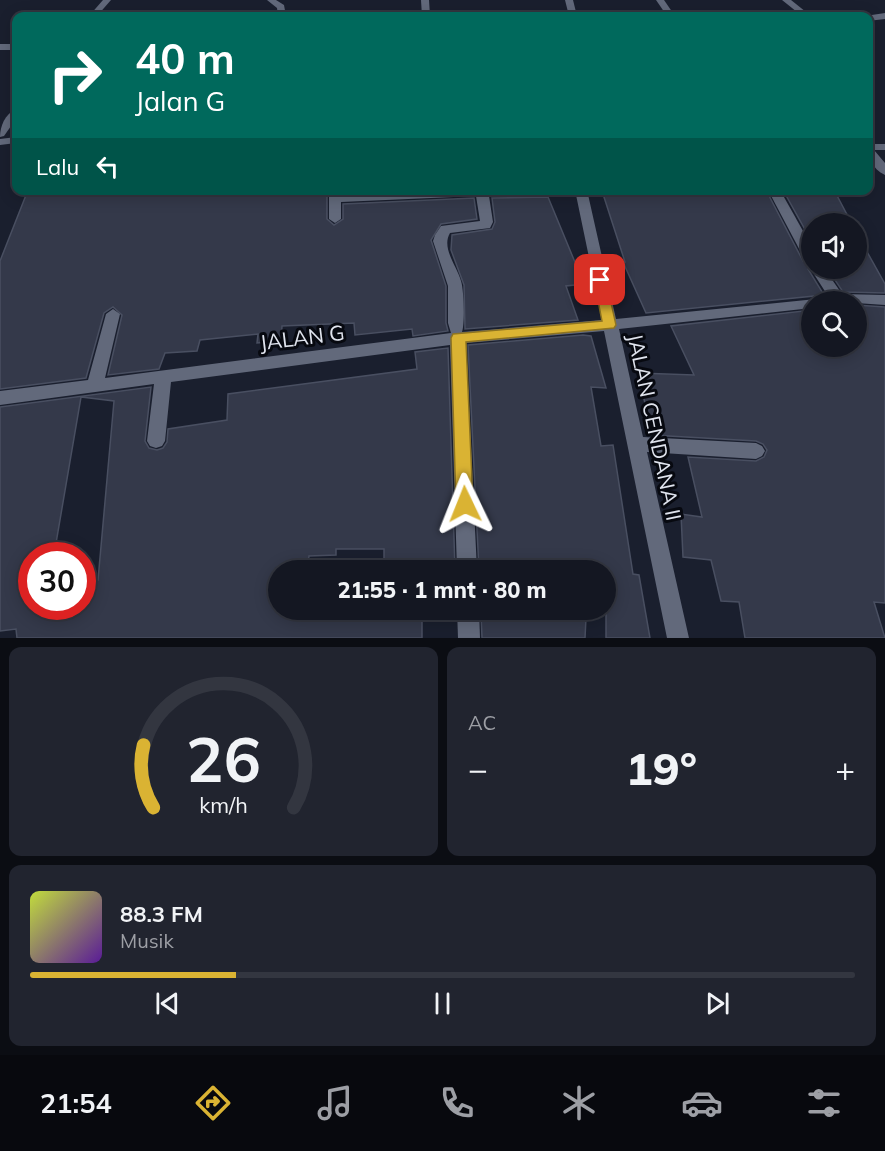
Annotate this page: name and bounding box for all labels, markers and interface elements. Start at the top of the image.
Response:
text: 40 m [135,32,235,85]
icon: right [36,36,114,114]
text: Jalan G [135,84,225,118]
icon: left [91,150,124,183]
text: Lalu [36,153,79,181]
map controls [801,213,867,357]
button: sound [801,213,867,279]
pin [574,254,625,305]
icon: arrive [583,263,616,296]
button: search [801,291,867,357]
street label: JALAN G [258,319,346,355]
street label: JALAN CENDANA II [622,331,688,523]
position arrow [433,472,497,536]
speed limit sign: 30 [18,542,96,620]
text: 21:55 · 1 mnt · 80 m [337,576,547,604]
text: AC [468,710,496,735]
text: 26 [186,719,261,798]
text: 19° [626,740,697,796]
text: − [468,748,488,789]
text: + [835,748,855,789]
text: km/h [199,792,248,819]
text: 88.3 FM [120,900,203,928]
text: Musik [120,928,174,953]
icon: previous [151,987,184,1020]
icon: pause [426,987,459,1020]
icon: next [701,987,734,1020]
icon: directions [192,1082,234,1124]
icon: music [314,1082,356,1124]
icon: phone [436,1082,478,1124]
icon: climate [558,1082,600,1124]
icon: car [681,1082,723,1124]
icon: filters [803,1082,845,1124]
text: 21:54 [40,1086,112,1120]

